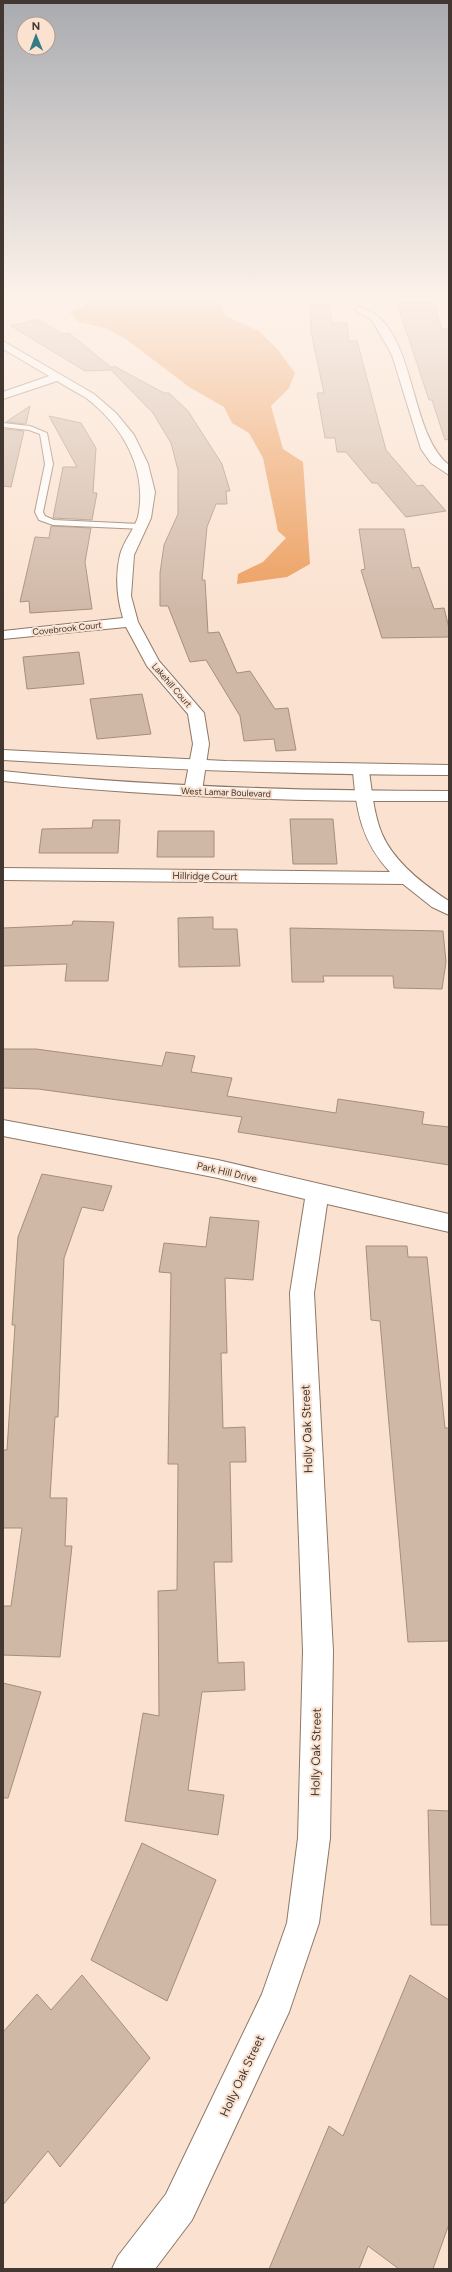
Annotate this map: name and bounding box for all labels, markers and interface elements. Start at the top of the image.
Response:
north arrow [16,16,56,56]
text: N [31,20,40,33]
street label: Covebrook Court [32,619,103,637]
street label: Lakehill Court [150,661,195,710]
street label: West Lamar Boulevard [181,785,271,799]
street label: Hillridge Court [172,869,238,883]
street label: Park Hill Drive [196,1159,259,1185]
street label: Holly Oak Street [298,1384,316,1473]
street label: Holly Oak Street [308,1707,324,1796]
street label: Holly Oak Street [217,2033,267,2119]

